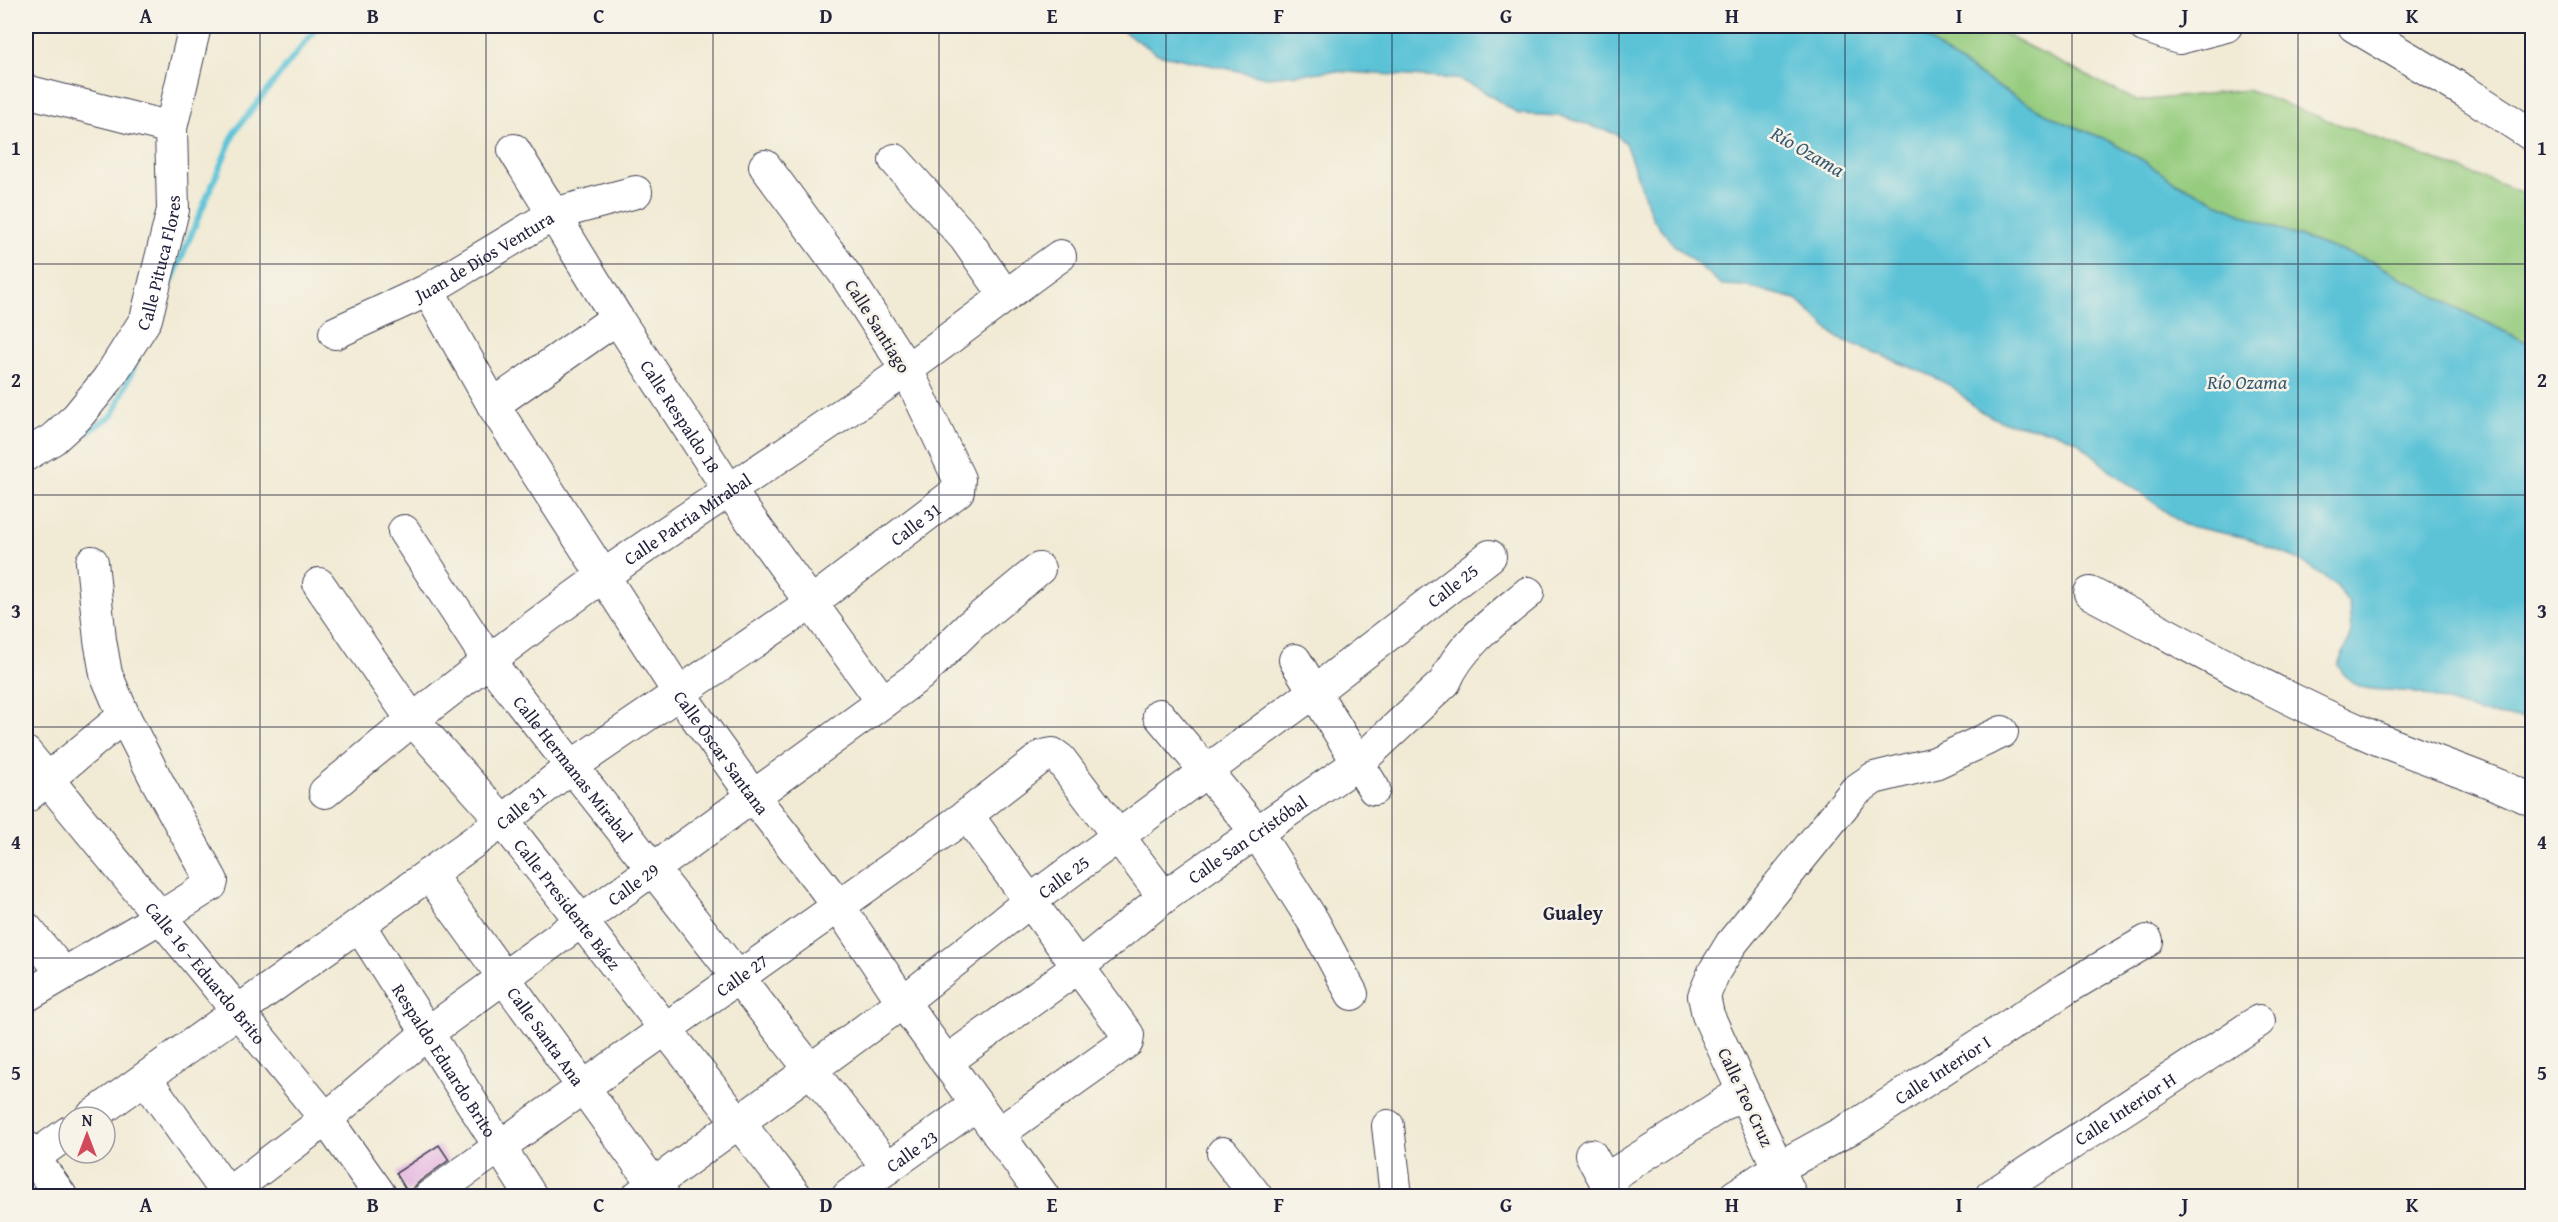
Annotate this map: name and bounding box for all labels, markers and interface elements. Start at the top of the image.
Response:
text: A [140,1,153,30]
text: B [367,1,379,30]
text: C [593,1,605,30]
text: D [819,1,833,30]
text: E [1047,1,1058,30]
text: F [1274,1,1284,30]
text: G [1500,1,1512,30]
text: H [1725,1,1739,30]
text: I [1956,1,1962,30]
text: J [2179,1,2189,30]
text: K [2406,1,2419,30]
water label: Río Ozama [1765,118,1851,184]
text: 1 [11,133,21,162]
text: 1 [2537,133,2547,162]
street label: Calle Pituca Flores [129,195,187,336]
street label: Juan de Dios Ventura [409,204,559,309]
street label: Calle Santiago [838,274,918,378]
street label: Calle Respaldo 18 [634,354,728,478]
text: 2 [11,365,21,394]
text: 2 [2537,365,2547,394]
water label: Río Ozama [2206,367,2288,396]
street label: Calle Patria Mirabal [618,466,756,571]
street label: Calle 31 [884,495,947,552]
street label: Calle 25 [1421,557,1484,614]
text: 3 [11,596,21,625]
text: 3 [2537,596,2547,625]
street label: Calle Óscar Santana [668,684,776,821]
street label: Calle Hermanas Mirabal [507,689,640,848]
street label: Calle 31 [490,778,552,836]
street label: Calle San Cristóbal [1182,788,1313,890]
text: 4 [11,827,21,856]
text: 4 [2537,827,2547,856]
street label: Calle Presidente Báez [508,833,628,976]
street label: Calle 25 [1032,848,1095,905]
street label: Calle 29 [601,856,664,912]
street label: Calle 16 - Eduardo Brito [139,895,273,1050]
district label: Gualey [1543,898,1604,927]
street label: Calle 27 [710,947,773,1003]
street label: Respaldo Eduardo Brito [386,978,504,1142]
street label: Calle Santa Ana [501,981,592,1092]
street label: Calle Interior I [1889,1028,1996,1111]
street label: Calle Teo Cruz [1711,1043,1781,1151]
text: 5 [11,1058,21,1087]
text: 5 [2537,1058,2547,1087]
street label: Calle Interior H [2069,1065,2181,1152]
north arrow [57,1105,117,1165]
text: N [82,1108,93,1132]
street label: Calle 23 [880,1123,943,1179]
text: A [140,1190,153,1219]
text: B [367,1190,379,1219]
text: C [593,1190,605,1219]
text: D [819,1190,833,1219]
text: E [1047,1190,1058,1219]
text: F [1274,1190,1284,1219]
text: G [1500,1190,1512,1219]
text: H [1725,1190,1739,1219]
text: I [1956,1190,1962,1219]
text: J [2179,1190,2189,1219]
text: K [2406,1190,2419,1219]

